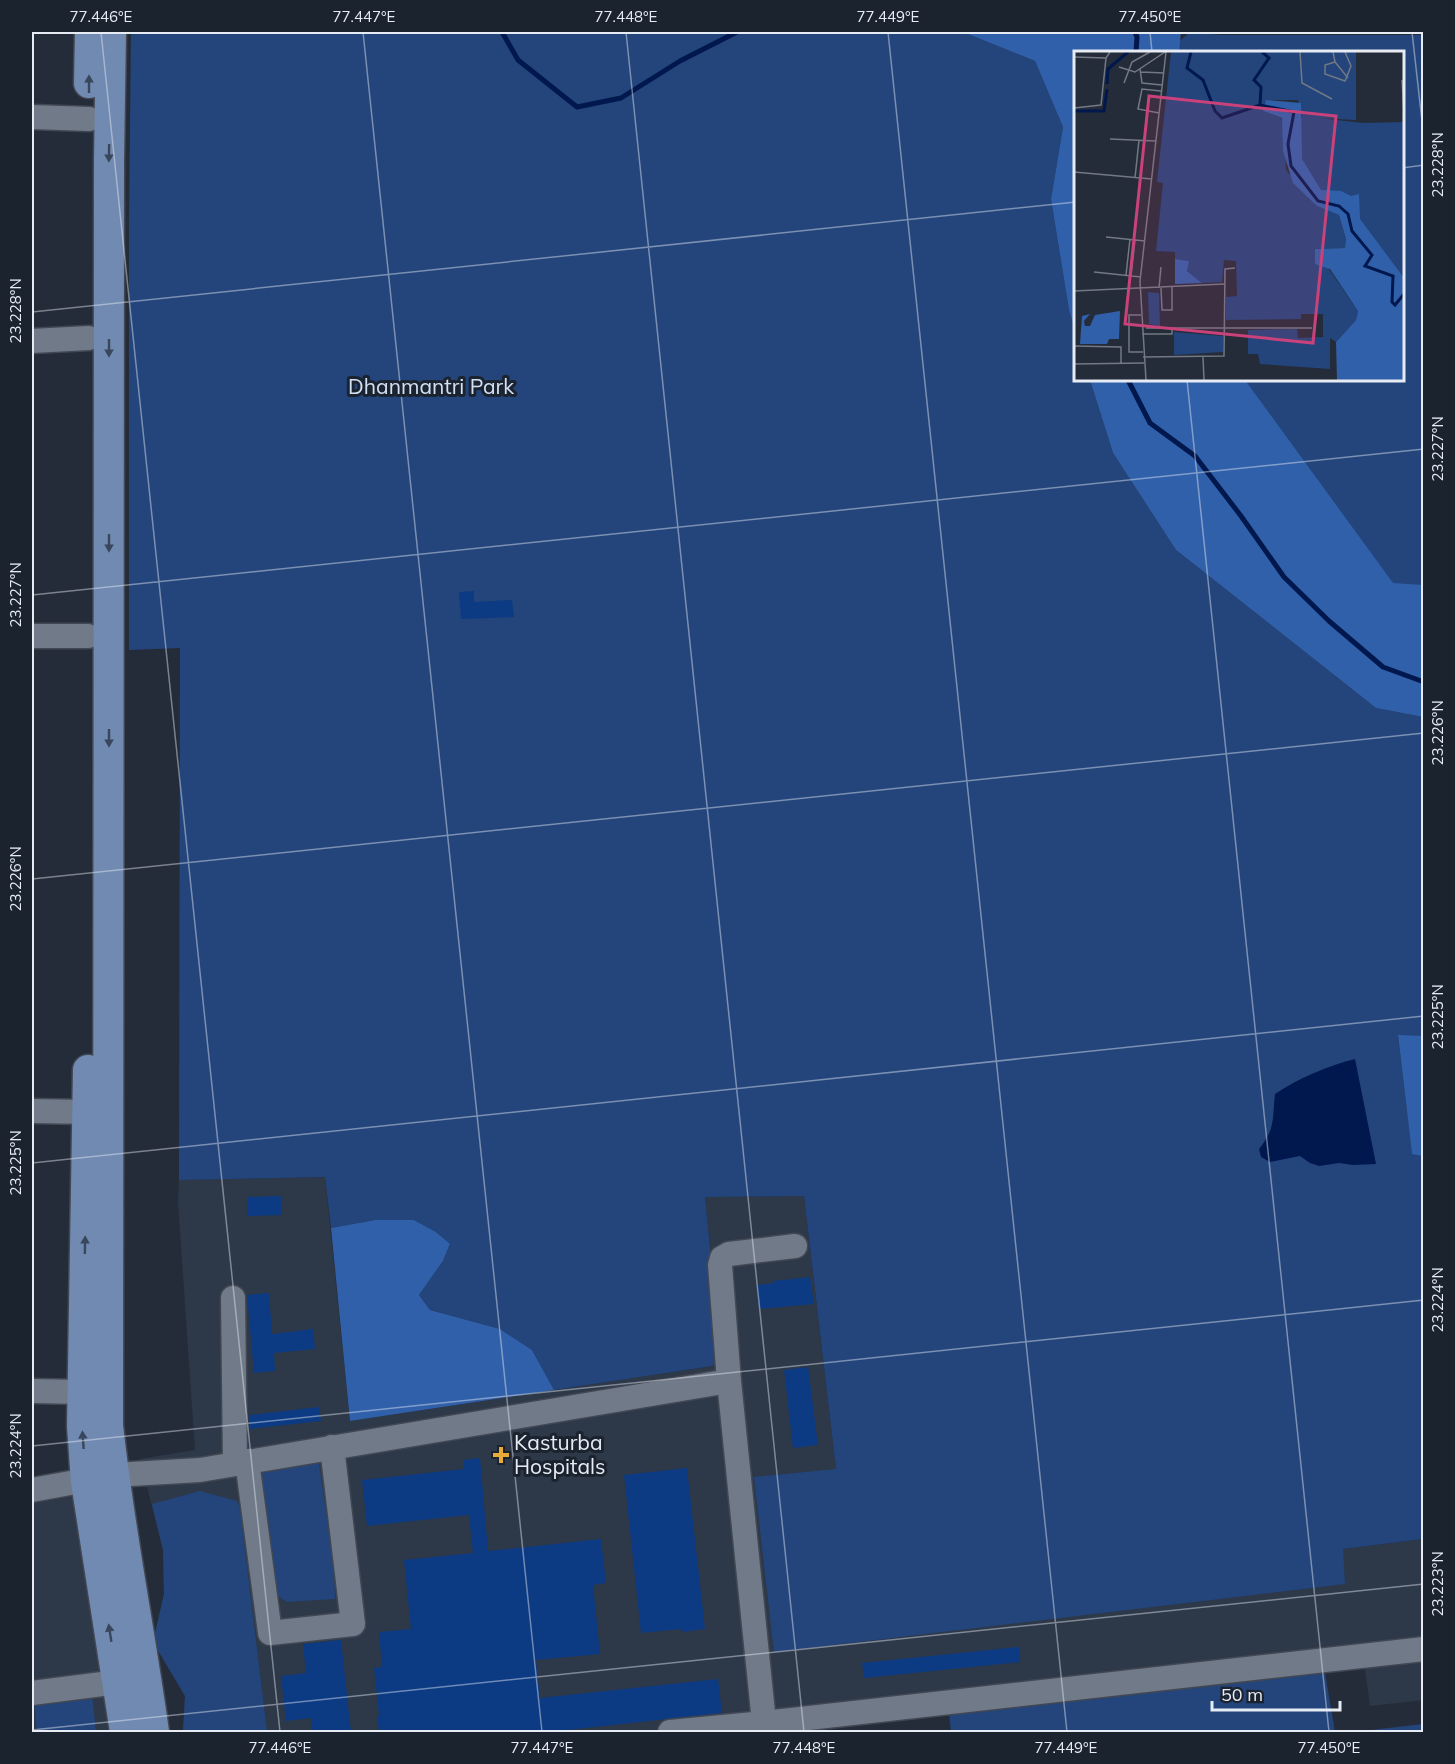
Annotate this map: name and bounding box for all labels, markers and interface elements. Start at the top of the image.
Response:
text: 77.446°E [70,7,133,26]
text: 77.447°E [333,7,396,26]
text: 77.448°E [595,7,658,26]
text: 77.449°E [857,7,920,26]
text: 77.450°E [1119,7,1182,26]
inset map [1074,51,1404,381]
one-way arrow [84,75,94,94]
text: 23.228°N [1428,132,1447,198]
one-way arrow [104,143,114,162]
text: 23.228°N [6,278,25,344]
one-way arrow [104,338,114,357]
park label: Dhanmantri Park [348,373,514,399]
text: 23.227°N [1428,416,1447,482]
one-way arrow [104,533,114,552]
text: 23.227°N [6,562,25,628]
text: 23.226°N [1428,700,1447,766]
one-way arrow [104,728,114,747]
text: 23.226°N [6,846,25,912]
text: 23.225°N [1428,984,1447,1050]
text: 23.225°N [6,1130,25,1196]
one-way arrow [80,1236,90,1255]
text: 23.224°N [1428,1267,1447,1333]
text: 23.224°N [6,1413,25,1479]
place label: Kasturba Hospitals [514,1429,605,1479]
one-way arrow [78,1431,88,1450]
marker: Kasturba Hospitals [492,1446,510,1464]
text: 23.223°N [1428,1551,1447,1617]
one-way arrow [105,1624,114,1643]
scale bar [1212,1674,1340,1712]
text: 50 m [1221,1683,1263,1706]
text: 77.446°E [249,1738,312,1757]
text: 77.447°E [511,1738,574,1757]
text: 77.448°E [773,1738,836,1757]
text: 77.449°E [1035,1738,1098,1757]
text: 77.450°E [1298,1738,1361,1757]

